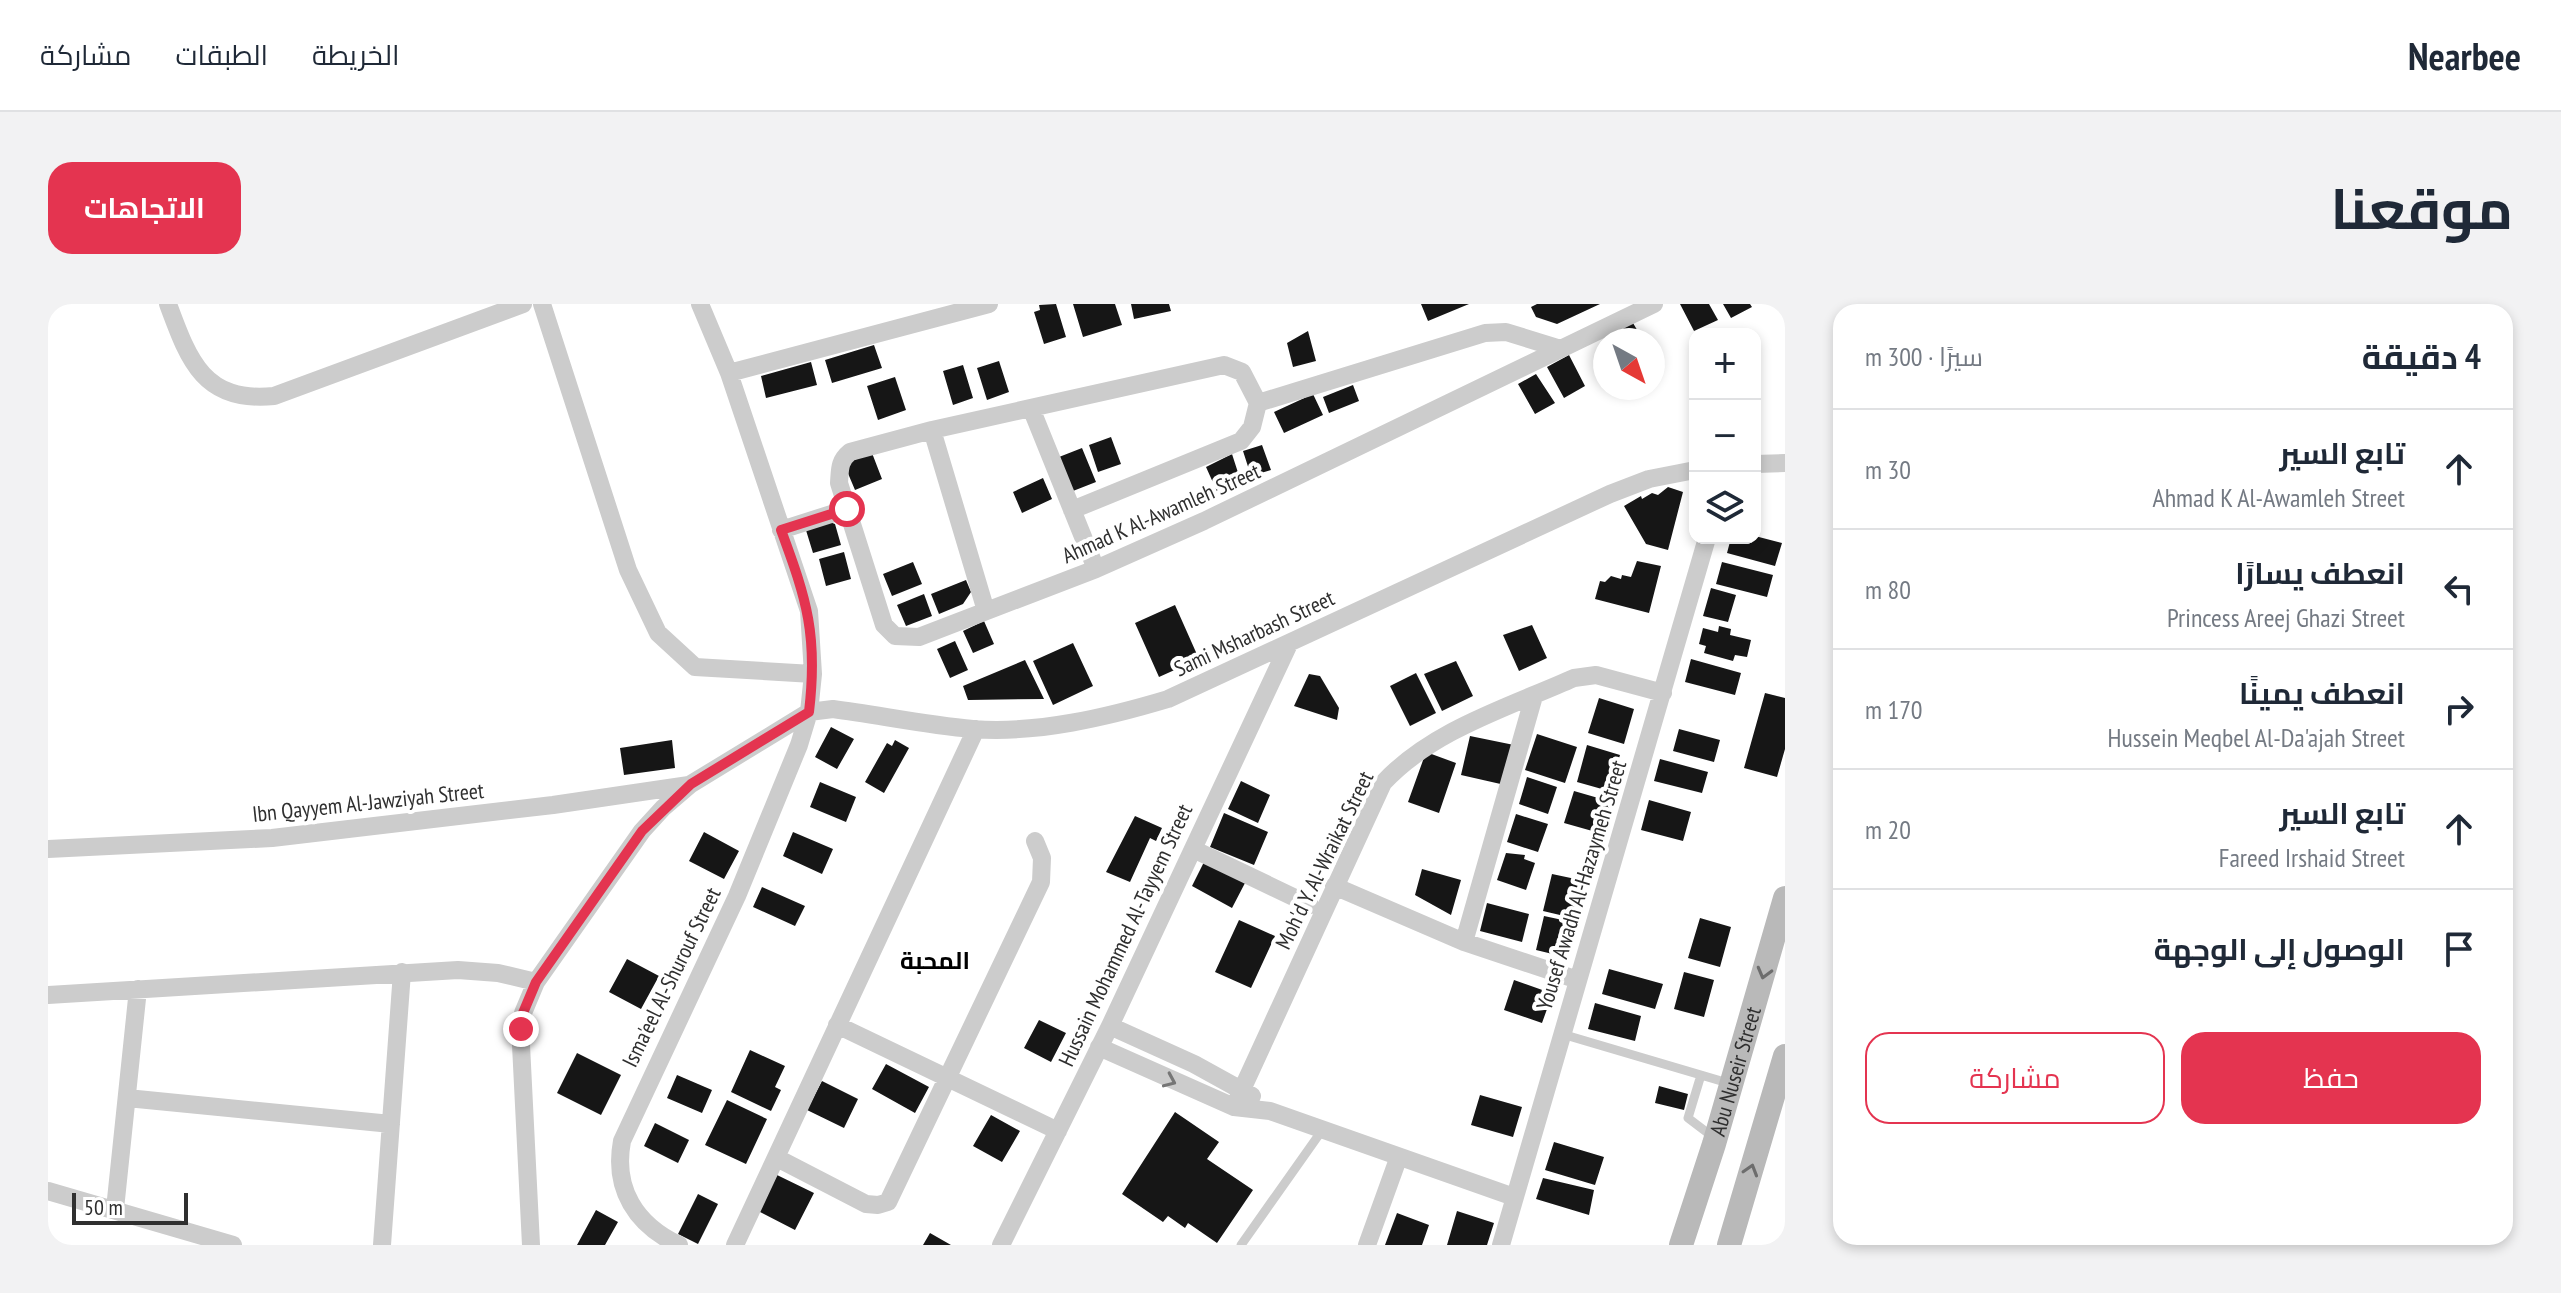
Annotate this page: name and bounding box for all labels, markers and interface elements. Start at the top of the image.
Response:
text: Nearbee [2408,31,2521,80]
text: مشاركة [40,36,131,73]
text: الطبقات [175,36,268,73]
text: الخريطة [312,36,399,73]
button: الاتجاهات [48,162,241,254]
text: موقعنا [2330,172,2513,244]
north arrow [1593,328,1665,400]
map controls [1689,328,1761,544]
button: + [1689,328,1761,400]
text: 4 دقيقة [2362,334,2481,378]
text: سيرًا · 300 m [1865,340,1983,373]
button: − [1689,400,1761,472]
text: تابع السير [2280,433,2405,472]
icon: ahead [2437,447,2481,491]
text: 30 m [1865,453,1911,486]
street label: Ahmad K Al-Awamleh Street [1058,457,1264,569]
button: layers [1689,472,1761,544]
text: Ahmad K Al-Awamleh Street [2152,481,2405,514]
route start [829,491,865,527]
text: انعطف يسارًا [2235,553,2405,592]
icon: left [2437,567,2481,611]
text: 80 m [1865,573,1911,606]
street label: Sami Msharbash Street [1169,584,1339,682]
text: Princess Areej Ghazi Street [2167,601,2405,634]
text: انعطف يمينًا [2239,673,2405,712]
icon: right [2437,687,2481,731]
text: 170 m [1865,693,1923,726]
text: Hussein Meqbel Al-Da'ajah Street [2107,721,2405,754]
street label: Yousef Awadh Al-Hazaymeh Street [1530,757,1632,1013]
street label: Moh'd Y. Al-Wraikat Street [1269,766,1379,954]
street label: Ibn Qayyem Al-Jawziyah Street [251,776,485,828]
text: تابع السير [2280,793,2405,832]
street label: Hussain Mohammed Al-Tayyem Street [1052,799,1198,1071]
icon: ahead [2437,807,2481,851]
text: 20 m [1865,813,1911,846]
text: Fareed Irshaid Street [2219,841,2405,874]
street label: Isma'eel Al-Shurouf Street [615,883,727,1071]
icon: arrive [2437,927,2481,971]
text: الوصول إلى الوجهة [2154,929,2405,968]
district label: المحبة [900,945,970,976]
one-way arrow [1757,966,1773,980]
street label: Abu Nuseir Street [1703,1003,1767,1139]
route end [503,1011,539,1047]
button: مشاركة [1865,1032,2165,1124]
button: حفظ [2181,1032,2481,1124]
one-way arrow [1162,1071,1176,1087]
one-way arrow [1742,1164,1758,1178]
scale bar [72,1189,188,1225]
text: 50 m [84,1193,123,1221]

